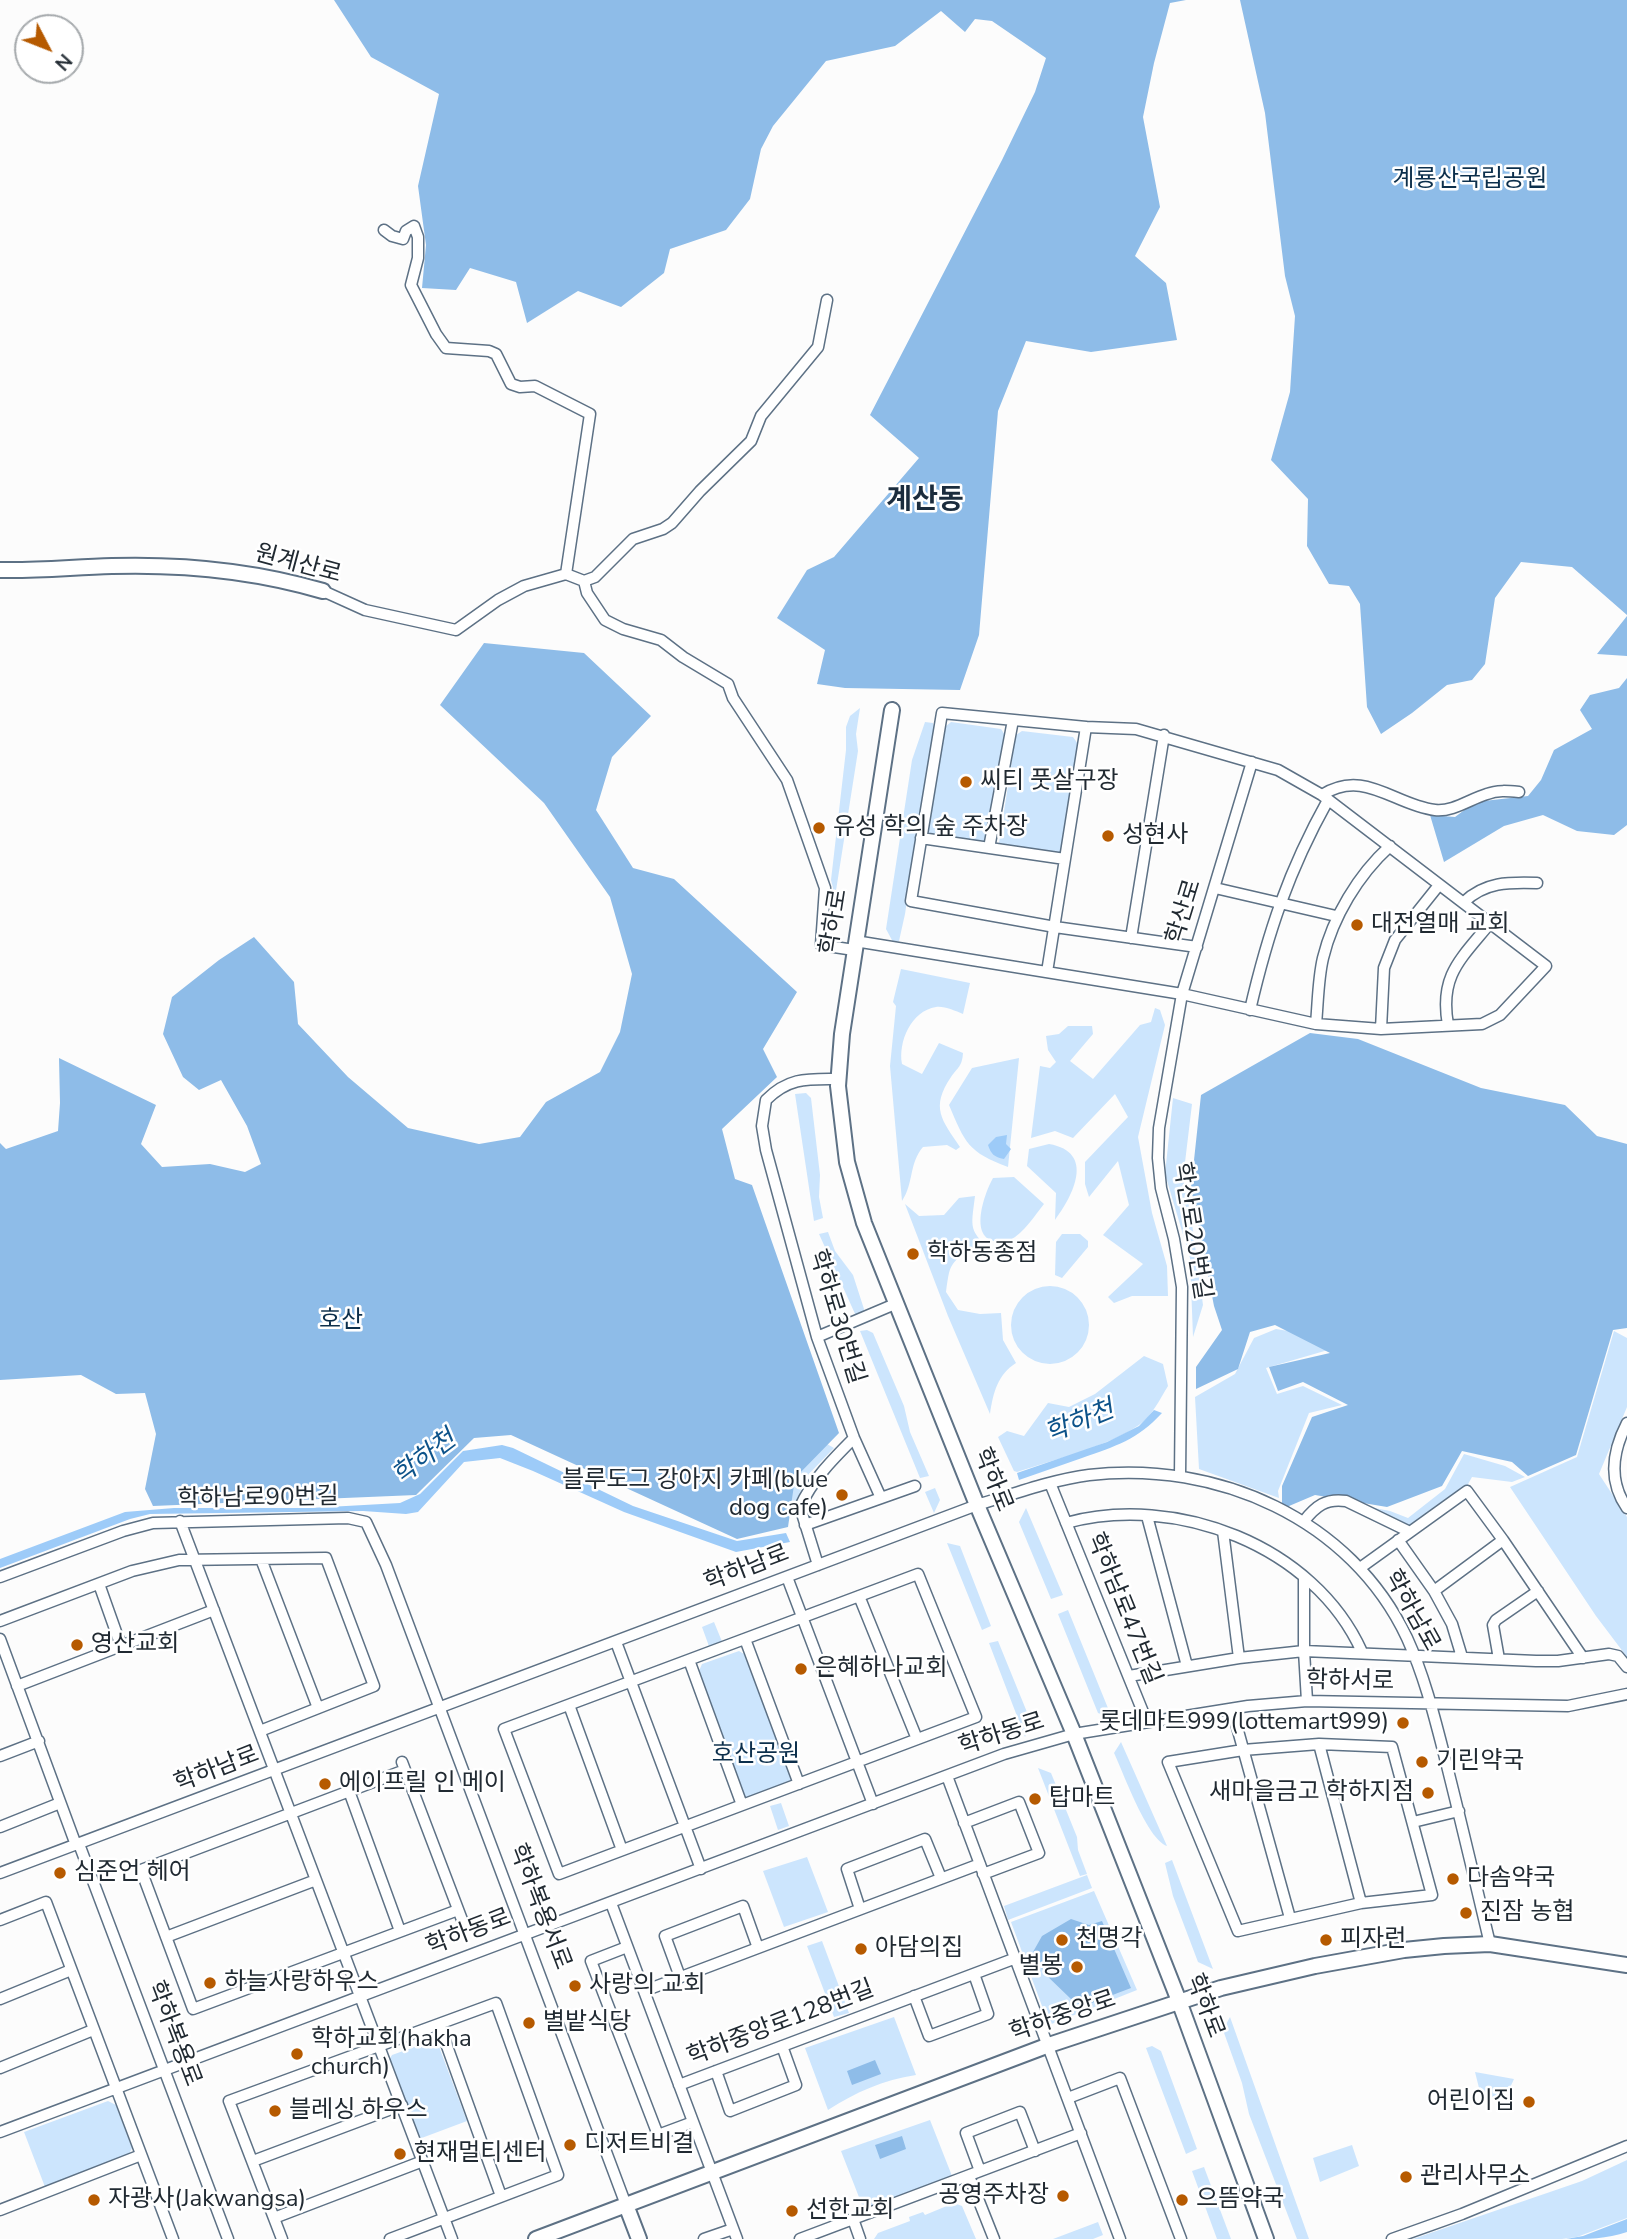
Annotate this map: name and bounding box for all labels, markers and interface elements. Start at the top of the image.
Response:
north arrow [14,14,84,84]
text: N [49,48,78,76]
park label: 계룡산국립공원 [1393,166,1547,194]
district label: 계산동 [886,484,964,518]
street label: 원계산로 [252,540,344,590]
place label: 씨티 풋살구장 [980,768,1119,796]
marker: 씨티 풋살구장 [958,774,974,790]
place label: 유성 학의 숲 주차장 [833,814,1028,842]
marker: 유성 학의 숲 주차장 [811,820,827,836]
place label: 성현사 [1122,822,1188,850]
marker: 성현사 [1100,828,1116,844]
street label: 학산로 [1162,876,1208,948]
street label: 학하로 [816,887,854,957]
place label: 대전열매 교회 [1371,911,1510,939]
marker: 대전열매 교회 [1349,917,1365,933]
street label: 학산로20번길 [1166,1160,1216,1302]
place label: 학하동종점 [927,1240,1037,1268]
street label: 학하로30번길 [802,1246,870,1388]
marker: 학하동종점 [905,1246,921,1262]
park label: 호산 [319,1307,363,1335]
water label: 학하천 [1041,1395,1119,1451]
water label: 학하천 [387,1425,463,1493]
street label: 학하로 [966,1444,1018,1516]
place label: 블루도그 강아지 카페(blue dog cafe) [562,1467,828,1523]
street label: 학하남로90번길 [177,1483,339,1515]
marker: 블루도그 강아지 카페(blue dog cafe) [834,1487,850,1503]
street label: 학하남로47번길 [1079,1529,1167,1689]
street label: 학하남로 [701,1540,793,1598]
street label: 학하남로 [1377,1565,1445,1657]
place label: 영산교회 [91,1631,179,1659]
marker: 영산교회 [69,1637,85,1653]
place label: 은혜하나교회 [815,1655,947,1683]
marker: 은혜하나교회 [793,1661,809,1677]
street label: 학하서로 [1306,1667,1394,1697]
street label: 학하동로 [956,1708,1048,1762]
place label: 롯데마트999(lottemart999) [1099,1709,1389,1737]
marker: 롯데마트999(lottemart999) [1395,1715,1411,1731]
street label: 학하남로 [171,1741,263,1799]
park label: 호산공원 [712,1741,800,1769]
place label: 기린약국 [1436,1748,1524,1776]
marker: 기린약국 [1414,1754,1430,1770]
place label: 에이프릴 인 메이 [339,1770,506,1798]
marker: 에이프릴 인 메이 [317,1776,333,1792]
place label: 새마을금고 학하지점 [1209,1779,1414,1807]
place label: 탑마트 [1049,1785,1115,1813]
marker: 새마을금고 학하지점 [1420,1785,1436,1801]
marker: 탑마트 [1027,1791,1043,1807]
street label: 학하복용서로 [502,1840,576,1974]
place label: 심준언 헤어 [74,1859,191,1887]
marker: 심준언 헤어 [52,1865,68,1881]
place label: 다솜약국 [1467,1865,1555,1893]
marker: 다솜약국 [1445,1871,1461,1887]
place label: 진잠 농협 [1480,1899,1574,1927]
street label: 학하동로 [423,1904,515,1962]
marker: 진잠 농협 [1458,1905,1474,1921]
place label: 천명각 [1076,1926,1142,1954]
place label: 피자런 [1340,1926,1406,1954]
marker: 천명각 [1054,1932,1070,1948]
marker: 피자런 [1318,1932,1334,1948]
place label: 아담의집 [875,1935,963,1963]
marker: 아담의집 [853,1941,869,1957]
place label: 별봉 [1019,1953,1063,1981]
marker: 별봉 [1069,1959,1085,1975]
place label: 하늘사랑하우스 [224,1969,379,1997]
street label: 학하로 [1179,1970,1229,2042]
place label: 사랑의 교회 [589,1972,706,2000]
marker: 하늘사랑하우스 [202,1975,218,1991]
street label: 학하중앙로128번길 [684,1975,878,2073]
street label: 학하복용로 [140,1977,206,2091]
marker: 사랑의 교회 [567,1978,583,1994]
street label: 학하중앙로 [1006,1985,1120,2049]
place label: 별밭식당 [543,2009,631,2037]
marker: 별밭식당 [521,2015,537,2031]
place label: 학하교회(hakha church) [311,2026,472,2082]
marker: 학하교회(hakha church) [289,2046,305,2062]
place label: 어린이집 [1427,2088,1515,2116]
marker: 어린이집 [1521,2094,1537,2110]
place label: 블레싱 하우스 [289,2097,428,2125]
marker: 블레싱 하우스 [267,2103,283,2119]
place label: 디저트비결 [584,2131,694,2159]
marker: 디저트비결 [562,2137,578,2153]
place label: 현재멀티센터 [414,2140,546,2168]
marker: 현재멀티센터 [392,2146,408,2162]
place label: 관리사무소 [1420,2163,1530,2191]
marker: 관리사무소 [1398,2169,1414,2185]
place label: 공영주차장 [939,2182,1049,2210]
place label: 자광사(Jakwangsa) [108,2186,306,2214]
place label: 으뜸약국 [1196,2186,1284,2214]
marker: 공영주차장 [1055,2188,1071,2204]
marker: 자광사(Jakwangsa) [86,2192,102,2208]
marker: 으뜸약국 [1174,2192,1190,2208]
place label: 선한교회 [806,2197,894,2225]
marker: 선한교회 [784,2203,800,2219]

